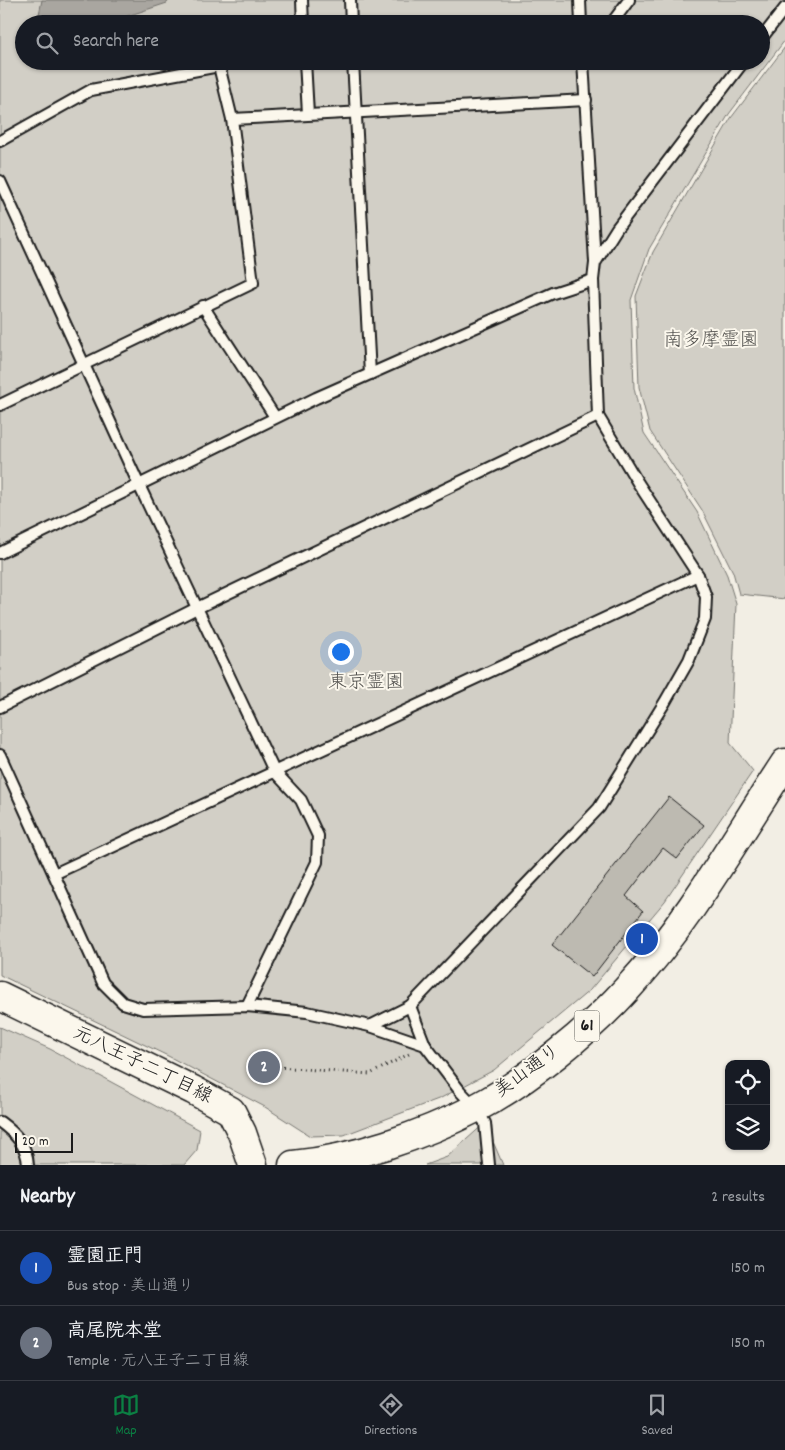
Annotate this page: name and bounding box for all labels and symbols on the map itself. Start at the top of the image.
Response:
park label: 南多摩霊園 [663,328,759,355]
your location [328,639,354,665]
park label: 東京霊園 [328,670,404,697]
pin: 1 [626,920,658,958]
road number: 61 [574,1010,600,1042]
street label: 元八王子二丁目線 [68,1021,216,1111]
street label: 美山通り [489,1039,567,1105]
pin: 2 [248,1048,280,1086]
scale bar [15,1130,72,1153]

